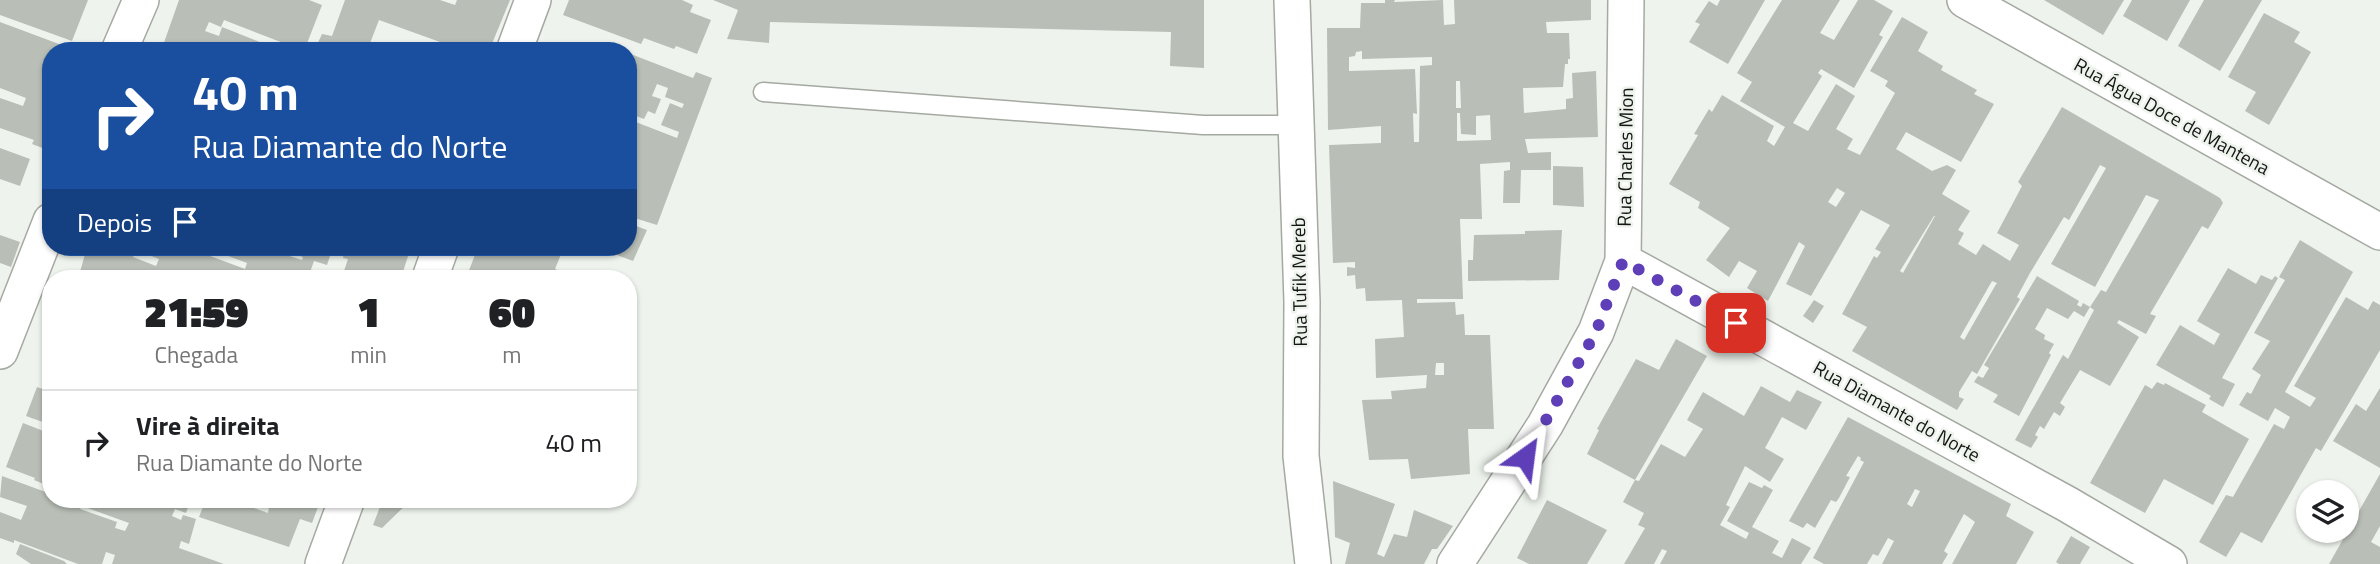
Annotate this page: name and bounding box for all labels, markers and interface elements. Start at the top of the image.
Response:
street label: Rua Água Doce de Mantena [2069,50,2276,182]
text: 40 m [192,54,299,129]
icon: right [77,70,168,161]
street label: Rua Charles Mion [1609,87,1640,227]
text: Rua Diamante do Norte [192,122,507,170]
text: Depois [77,203,152,242]
icon: arrive [166,203,204,241]
street label: Rua Tufik Mereb [1283,217,1314,347]
text: 21:59 [144,279,248,343]
text: 1 [357,279,380,343]
text: 60 [489,279,535,343]
pin [1706,293,1766,353]
icon: arrive [1717,304,1755,342]
text: Chegada [154,337,238,372]
text: min [350,337,387,372]
text: m [502,337,522,372]
street label: Rua Diamante do Norte [1808,352,1986,469]
text: Vire à direita [136,406,279,445]
position arrow [1488,420,1562,494]
text: 40 m [545,423,602,462]
icon: right [77,424,115,462]
text: Rua Diamante do Norte [136,445,363,480]
map controls [2296,480,2359,543]
button: layers [2296,480,2359,543]

